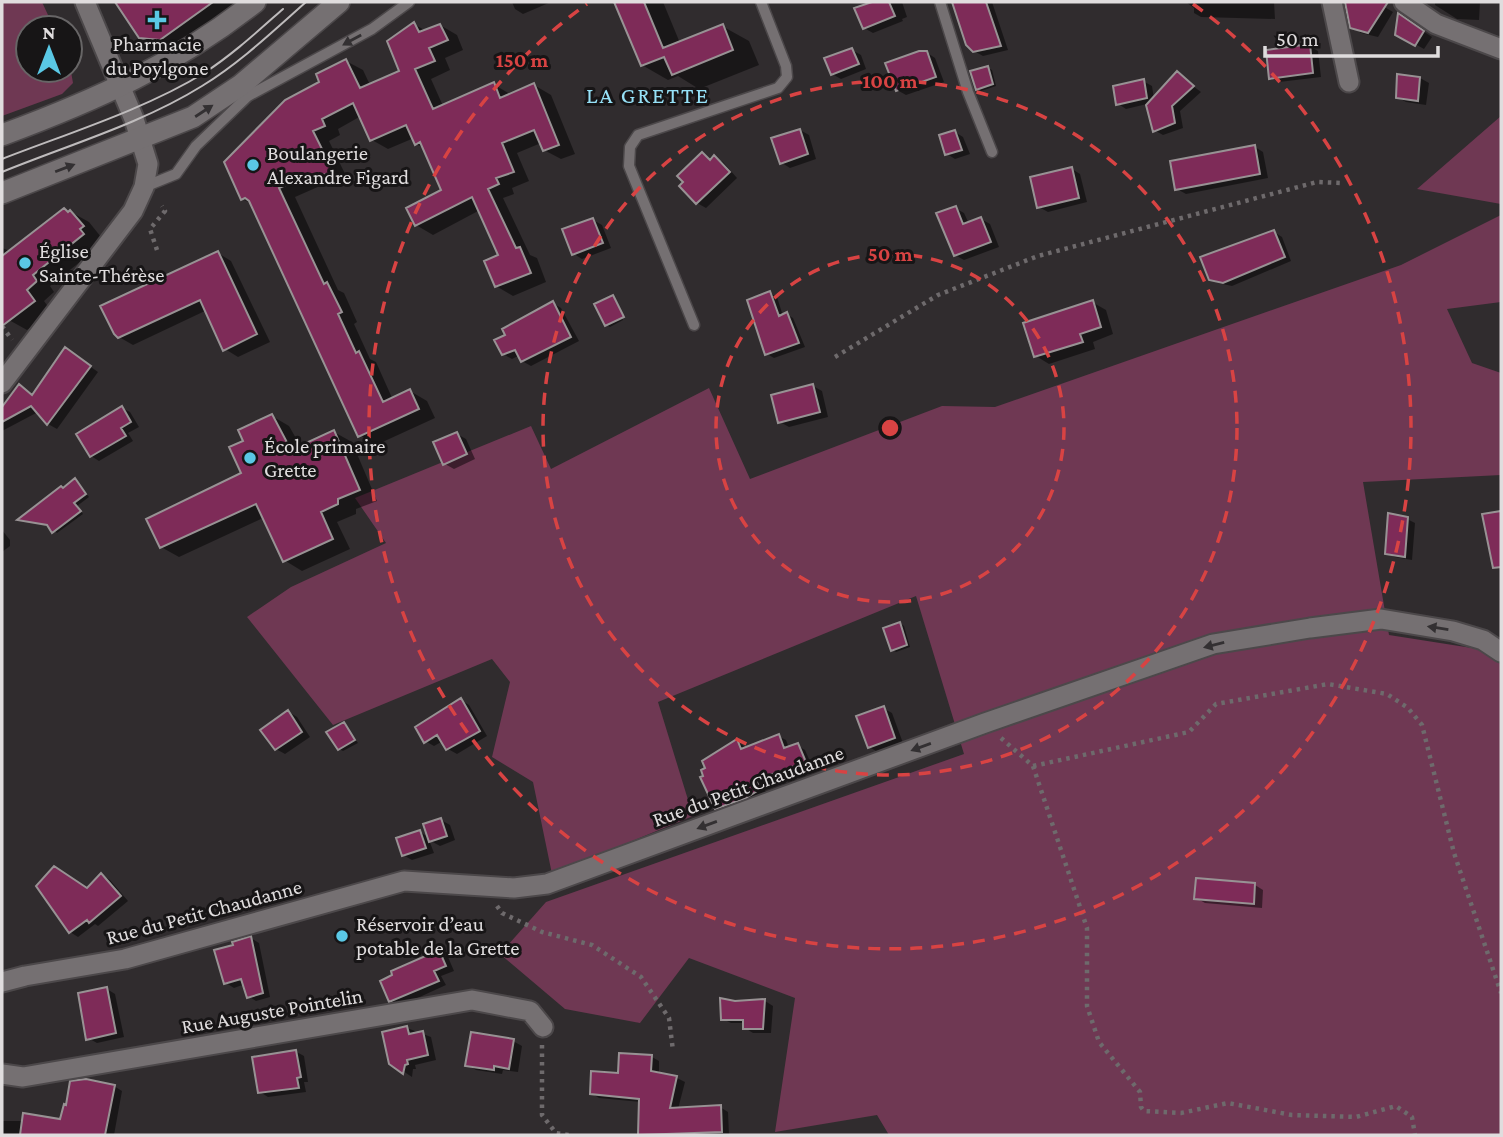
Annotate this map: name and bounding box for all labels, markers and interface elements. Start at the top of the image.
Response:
marker: Pharmacie du Poylgone [149,12,165,28]
north arrow [14,14,84,84]
scale bar [1265,14,1438,58]
text: N [43,22,56,43]
text: 50 m [1276,27,1319,51]
place label: Pharmacie du Poylgone [106,32,208,80]
one-way arrow [343,34,362,46]
text: 150 m [496,48,549,72]
text: 100 m [862,69,918,93]
district label: LA GRETTE [586,82,710,108]
one-way arrow [194,104,213,117]
place label: Boulangerie Alexandre Figard [267,141,409,189]
marker: Boulangerie Alexandre Figard [245,157,261,173]
one-way arrow [55,163,76,174]
place label: Église Sainte-Thérèse [39,239,164,287]
text: 50 m [868,242,913,266]
marker: Église Sainte-Thérèse [17,255,33,271]
centre of rings [878,416,902,440]
place label: École primaire Grette [264,434,385,482]
marker: École primaire Grette [242,450,258,466]
one-way arrow [1427,622,1449,633]
one-way arrow [1203,640,1225,651]
street label: Rue du Petit Chaudanne [649,740,847,832]
one-way arrow [911,741,932,752]
one-way arrow [697,820,718,831]
street label: Rue du Petit Chaudanne [104,874,304,950]
place label: Réservoir d’eau potable de la Grette [356,912,519,960]
marker: Réservoir d’eau potable de la Grette [334,928,350,944]
street label: Rue Auguste Pointelin [179,983,365,1039]

